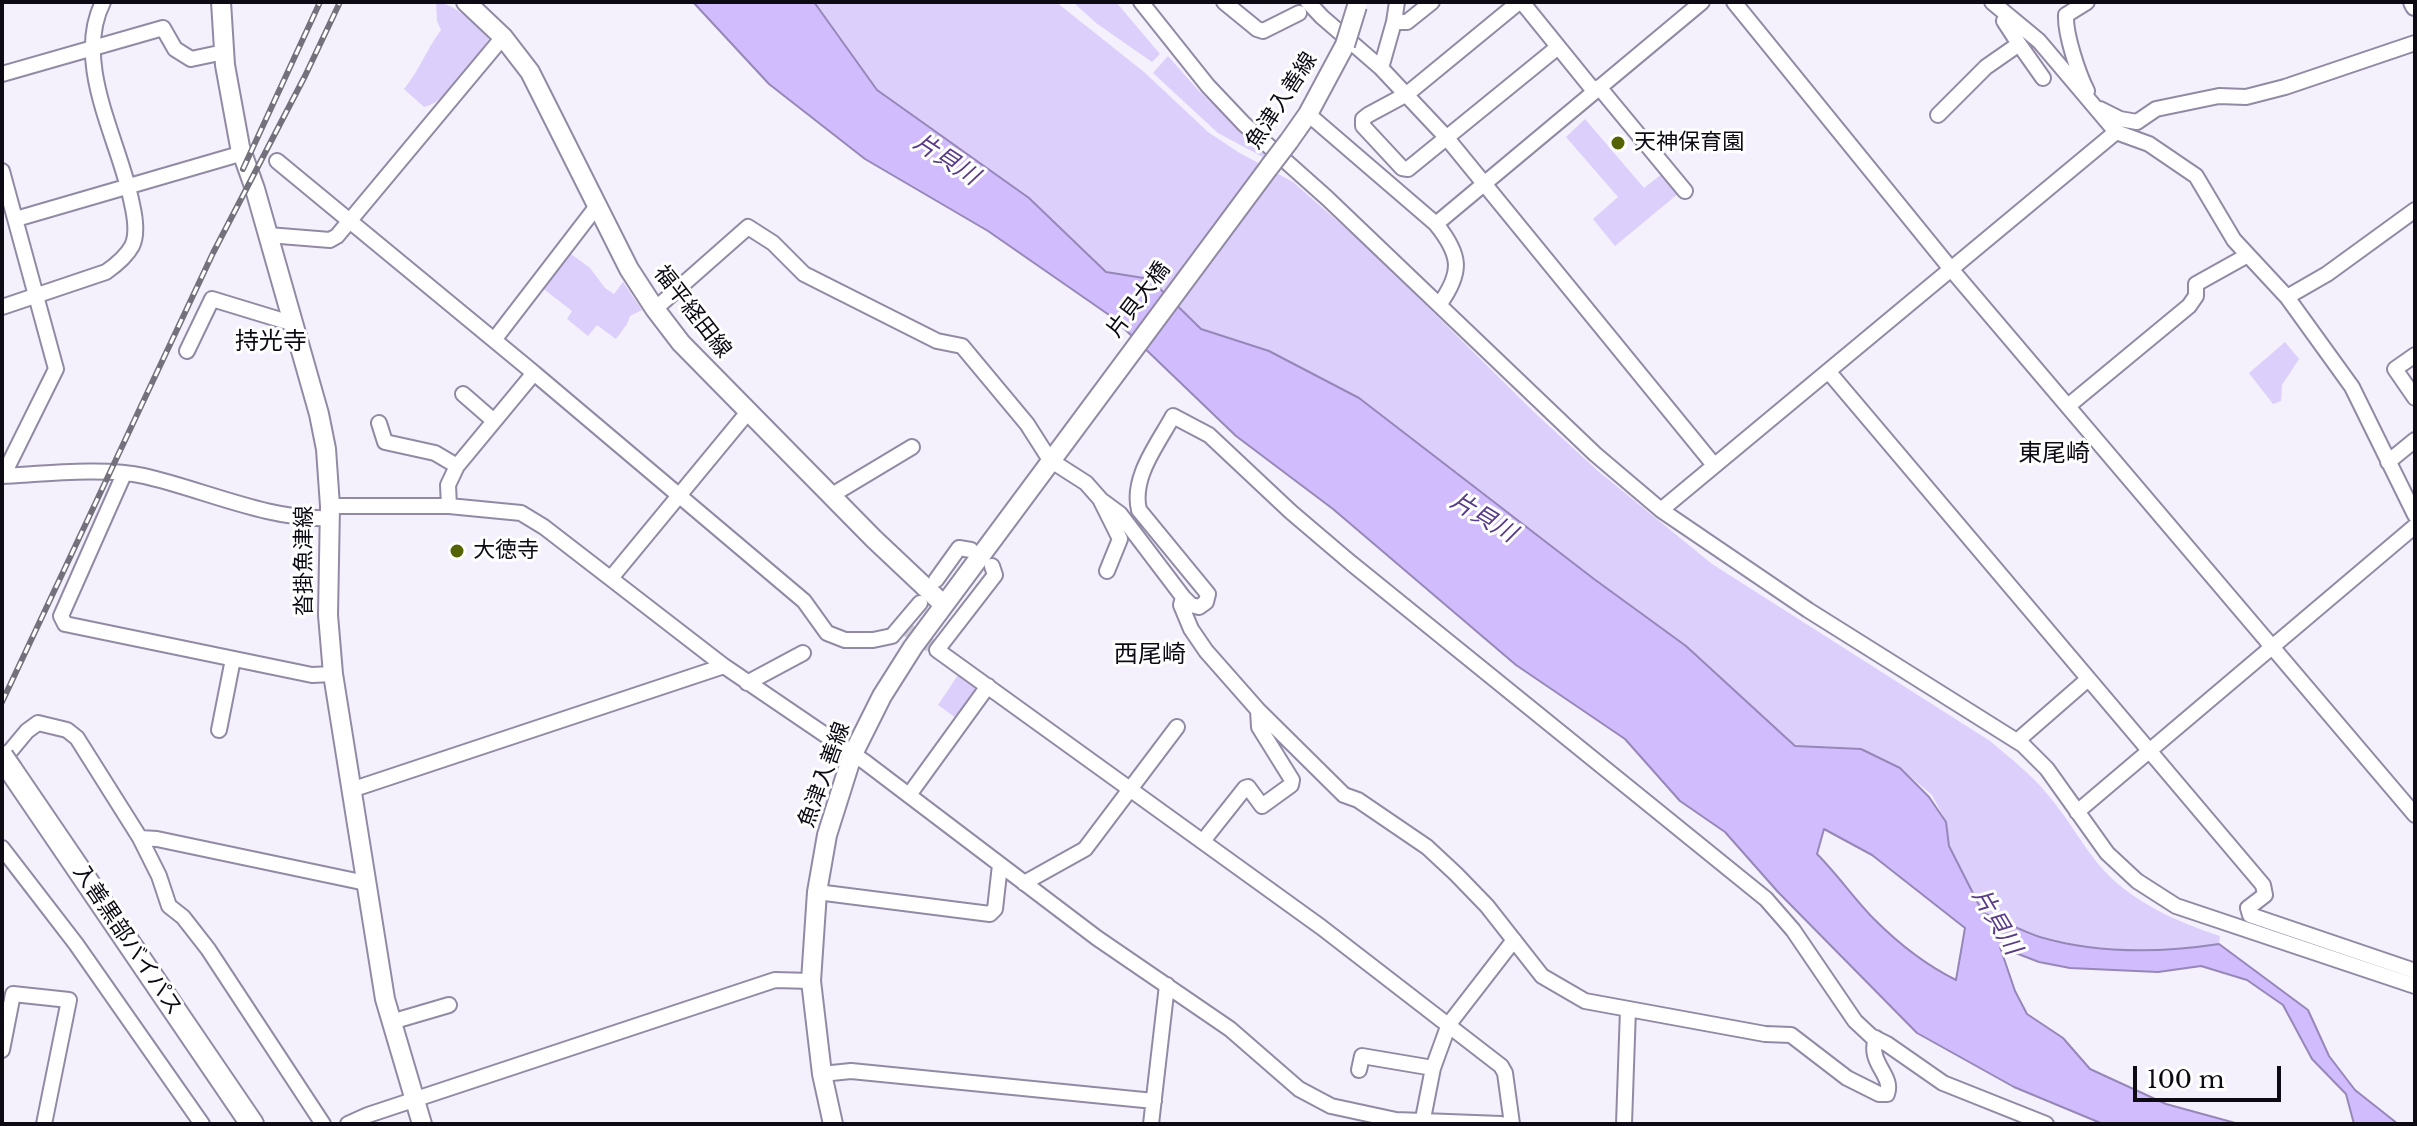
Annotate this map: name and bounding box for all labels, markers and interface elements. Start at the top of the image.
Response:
street label: 魚津入善線 [1241,48,1323,154]
water label: 片貝川 [908,128,984,192]
place label: 天神保育園 [1634,130,1744,156]
marker: 天神保育園 [1609,134,1627,152]
street label: 片貝大橋 [1102,257,1176,343]
street label: 福平経田線 [648,261,736,363]
district label: 持光寺 [235,328,307,356]
district label: 東尾崎 [2018,440,2090,468]
water label: 片貝川 [1445,487,1521,549]
street label: 沓掛魚津線 [292,506,318,616]
place label: 大徳寺 [473,538,539,564]
marker: 大徳寺 [448,542,466,560]
district label: 西尾崎 [1114,641,1186,669]
street label: 魚津入善線 [794,719,856,831]
street label: 入善黒部バイパス [67,860,187,1020]
water label: 片貝川 [1965,884,2027,960]
scale bar [2137,1050,2285,1100]
text: 100 m [2147,1065,2225,1094]

